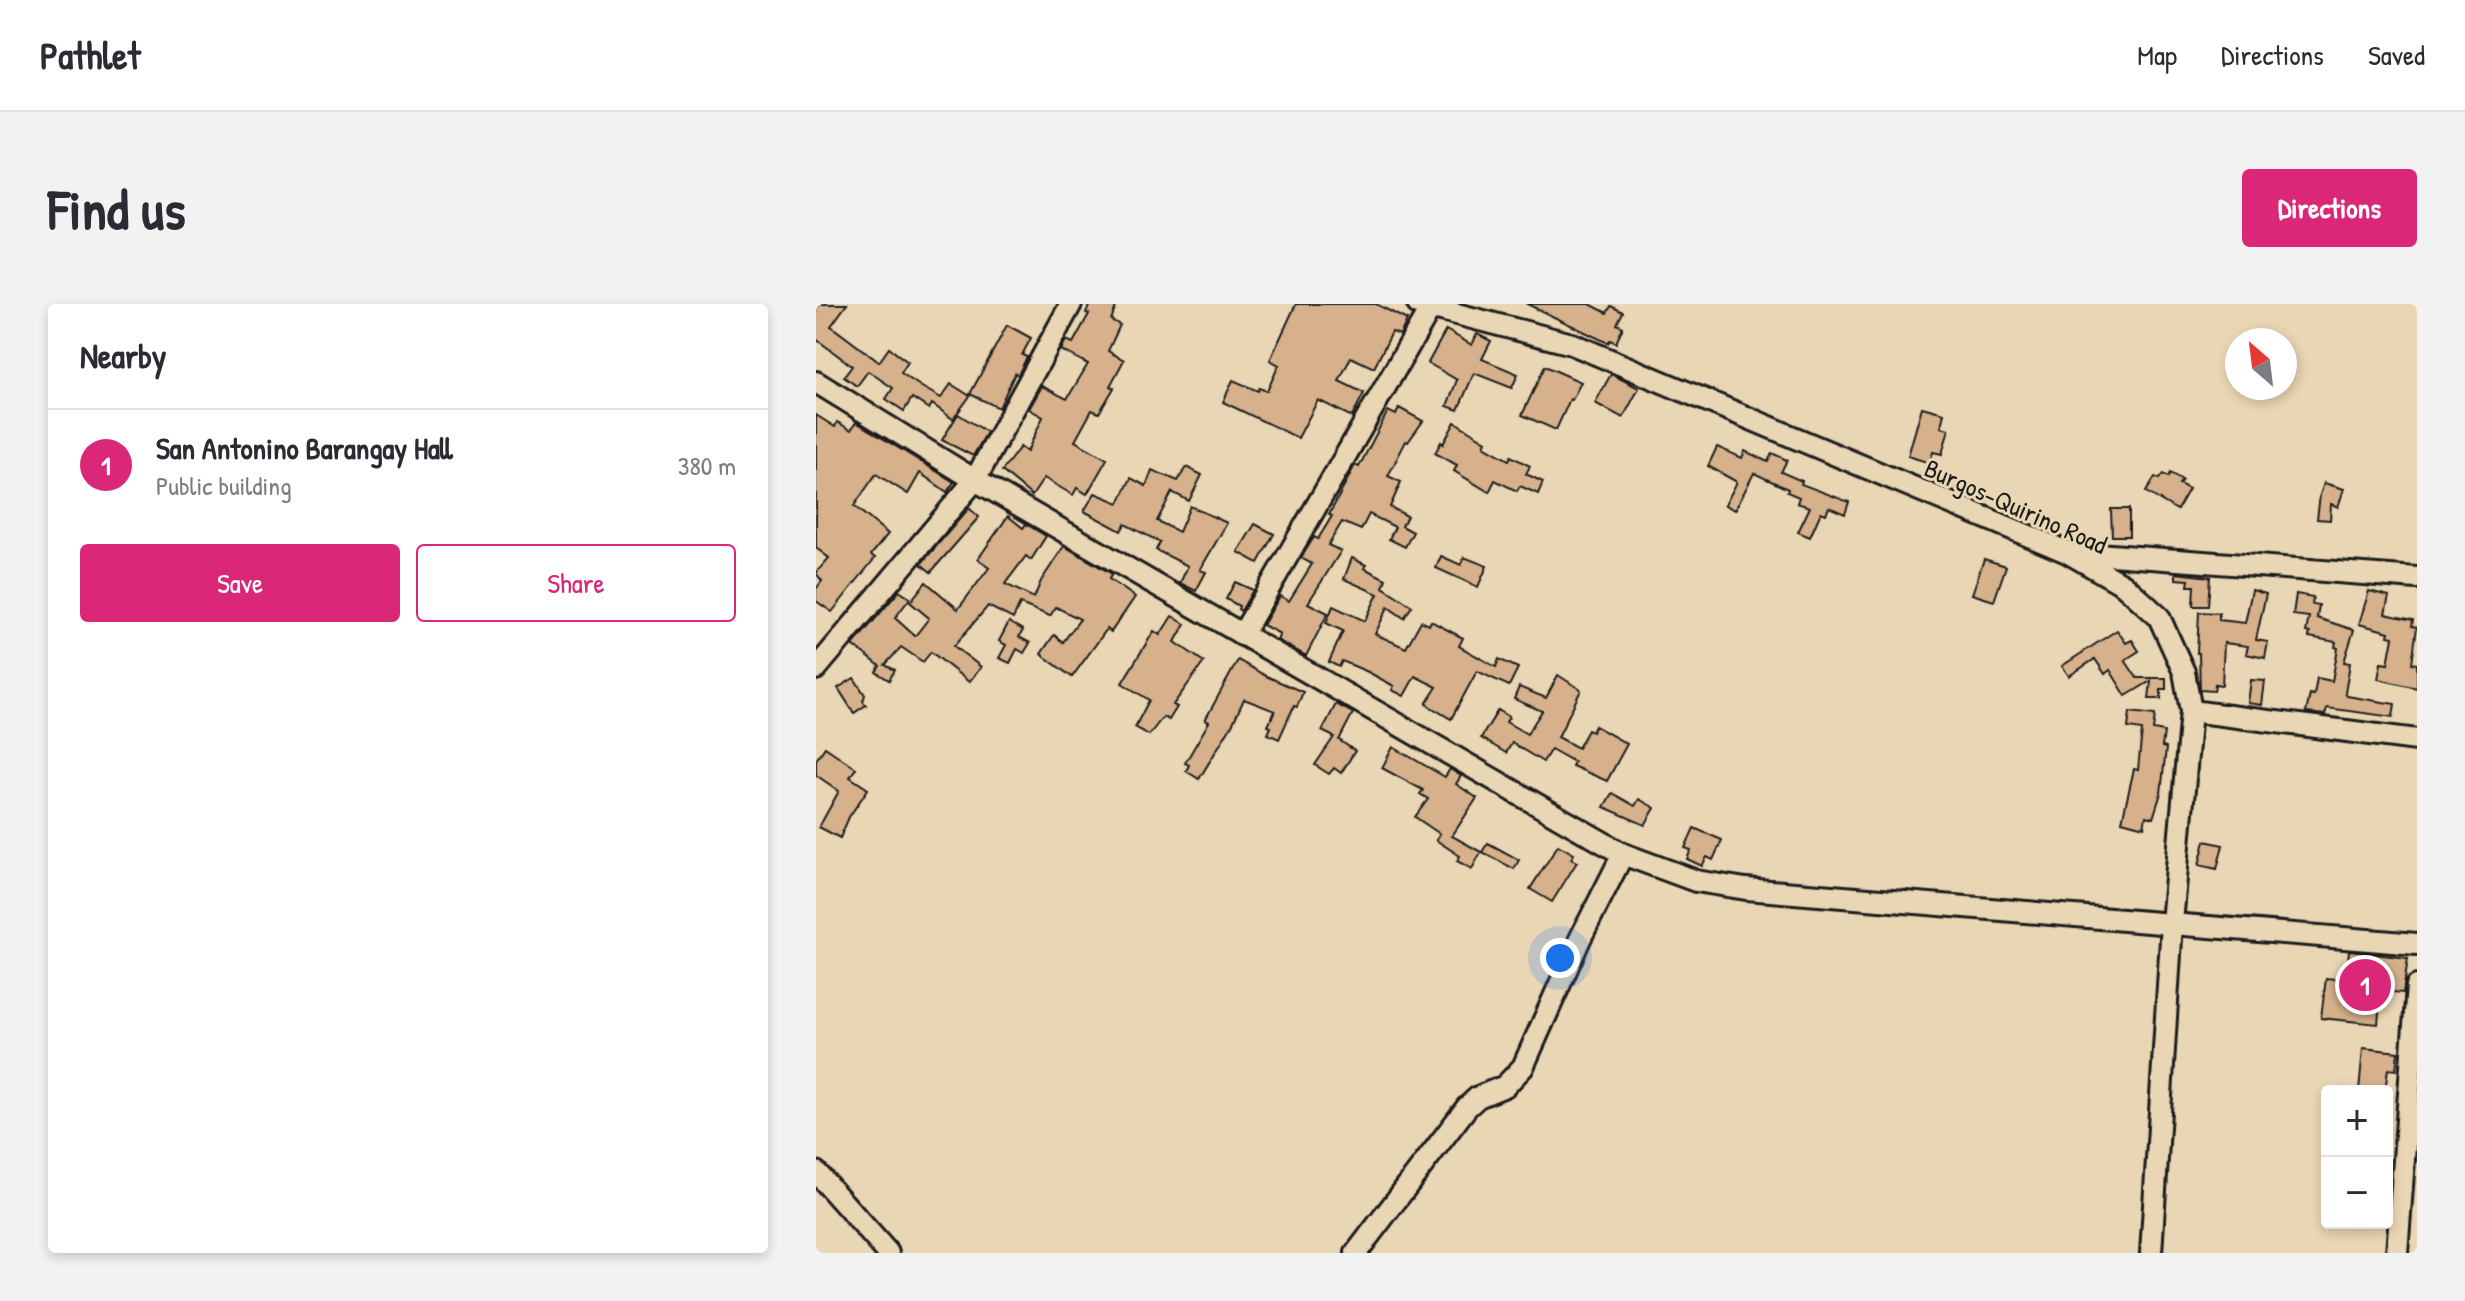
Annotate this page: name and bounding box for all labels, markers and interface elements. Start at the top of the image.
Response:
text: Pathlet [40,29,141,81]
text: Map [2137,36,2177,74]
text: Directions [2221,36,2324,74]
text: Saved [2368,36,2425,74]
button: Directions [2242,169,2417,247]
text: Find us [48,171,186,246]
north arrow [2225,328,2297,400]
text: Nearby [80,333,166,379]
text: San Antonino Barangay Hall [156,428,453,468]
text: 1 [101,448,111,483]
text: 380 m [678,448,736,483]
street label: Burgos-Quirino Road [1919,450,2113,562]
text: Public building [156,468,292,503]
button: Save [80,544,400,622]
button: Share [416,544,736,622]
your location [1540,938,1580,978]
pin: 1 [2339,955,2391,1015]
map controls [2321,1085,2393,1229]
button: + [2321,1085,2393,1157]
button: − [2321,1157,2393,1229]

